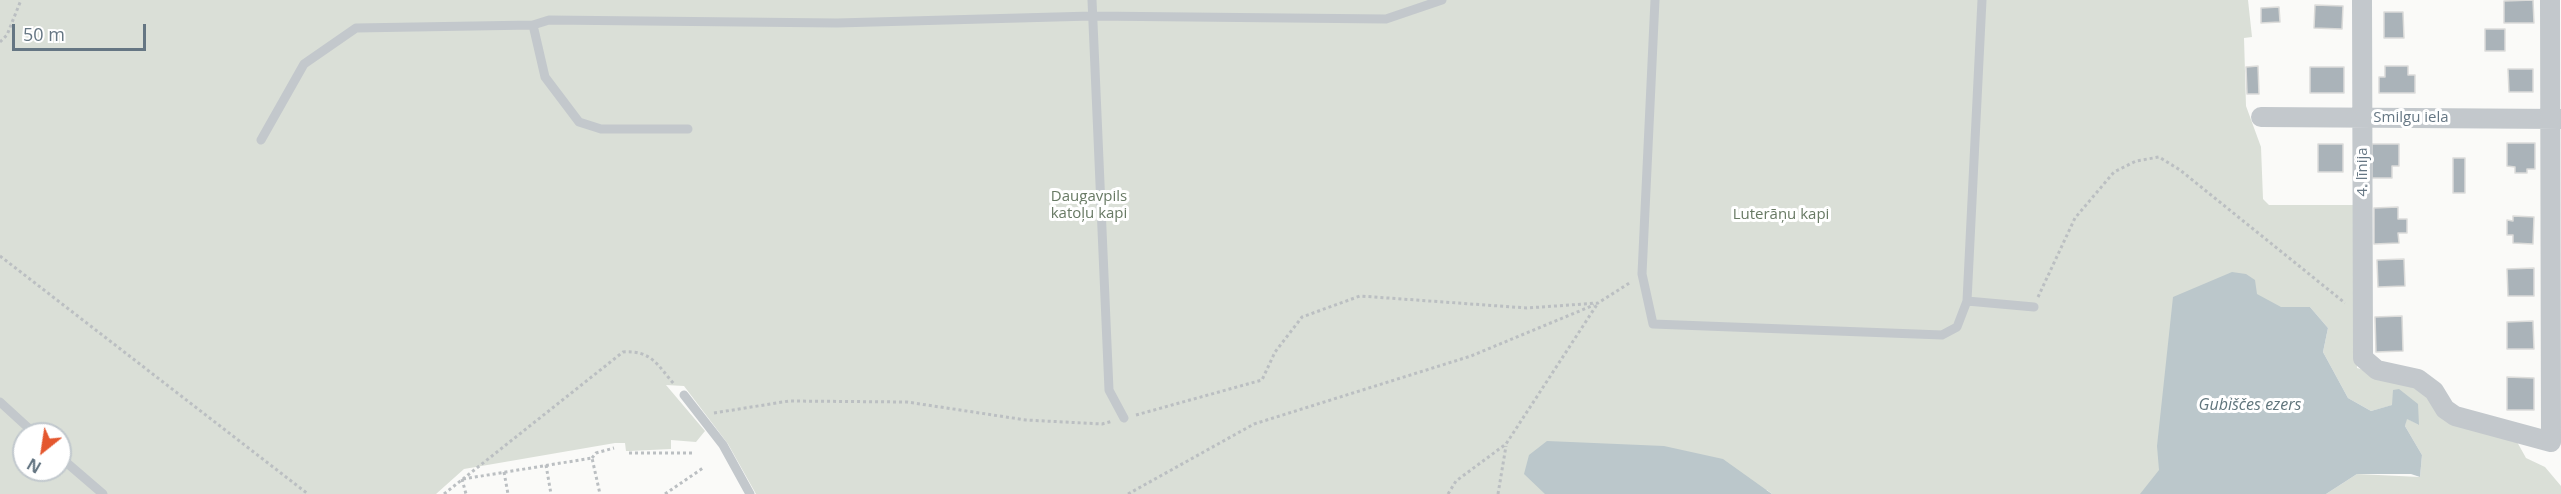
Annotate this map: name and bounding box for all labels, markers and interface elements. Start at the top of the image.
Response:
scale bar [15,12,148,50]
text: 50 m [23,22,65,46]
street label: Smilgu iela [2373,109,2449,127]
street label: 4. līnija [2354,147,2372,197]
park label: Daugavpils katoļu kapi [1051,188,1127,223]
park label: Luterāņu kapi [1733,206,1829,224]
water label: Gubiščes ezers [2199,395,2301,415]
north arrow [12,422,72,482]
text: N [23,453,45,479]

